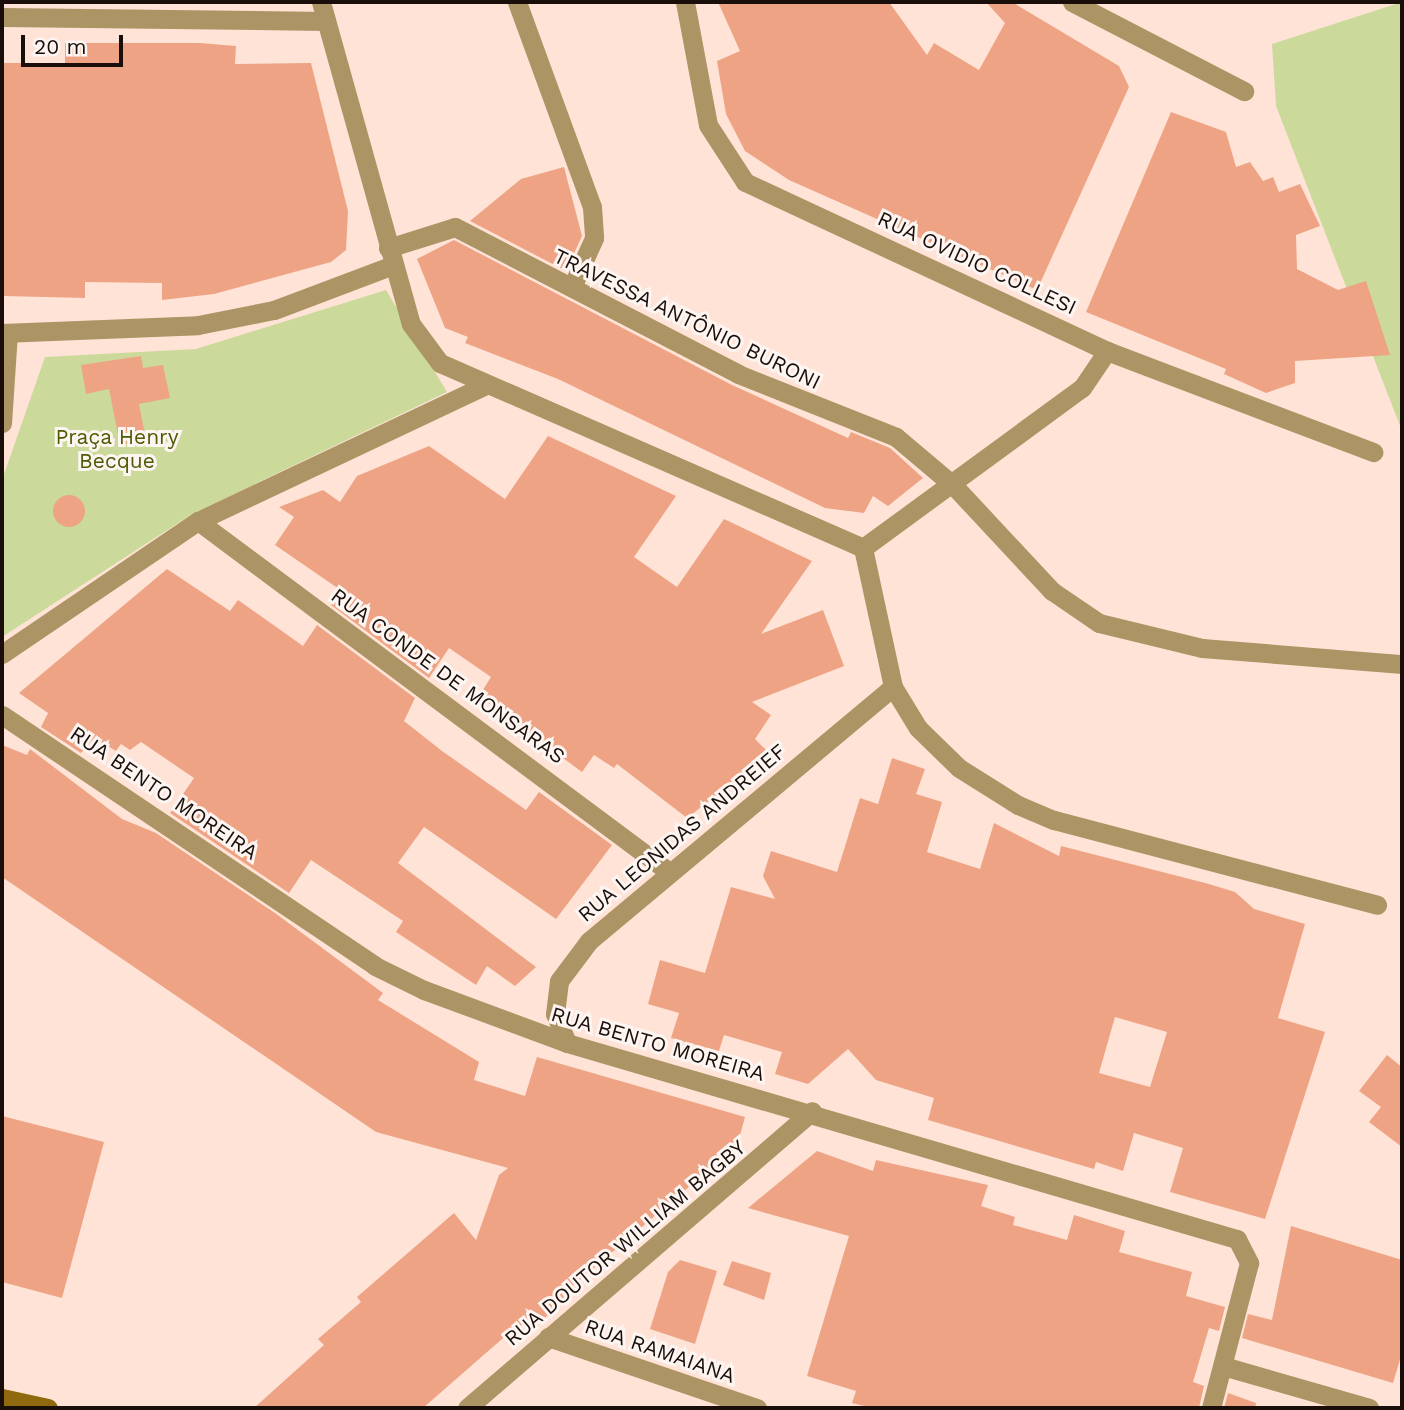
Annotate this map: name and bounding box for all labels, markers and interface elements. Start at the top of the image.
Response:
scale bar [24,21,126,65]
text: 20 m [34,34,86,59]
street label: RUA OVIDIO COLLESI [873,206,1081,320]
street label: TRAVESSA ANTÔNIO BURONI [549,243,825,395]
park label: Praça Henry Becque [55,424,179,474]
street label: RUA CONDE DE MONSARAS [326,582,570,770]
street label: RUA BENTO MOREIRA [65,720,263,866]
street label: RUA LEONIDAS ANDREIEF [572,738,792,928]
street label: RUA BENTO MOREIRA [548,1001,768,1087]
street label: RUA DOUTOR WILLIAM BAGBY [499,1134,751,1352]
street label: RUA RAMAIANA [581,1313,739,1389]

